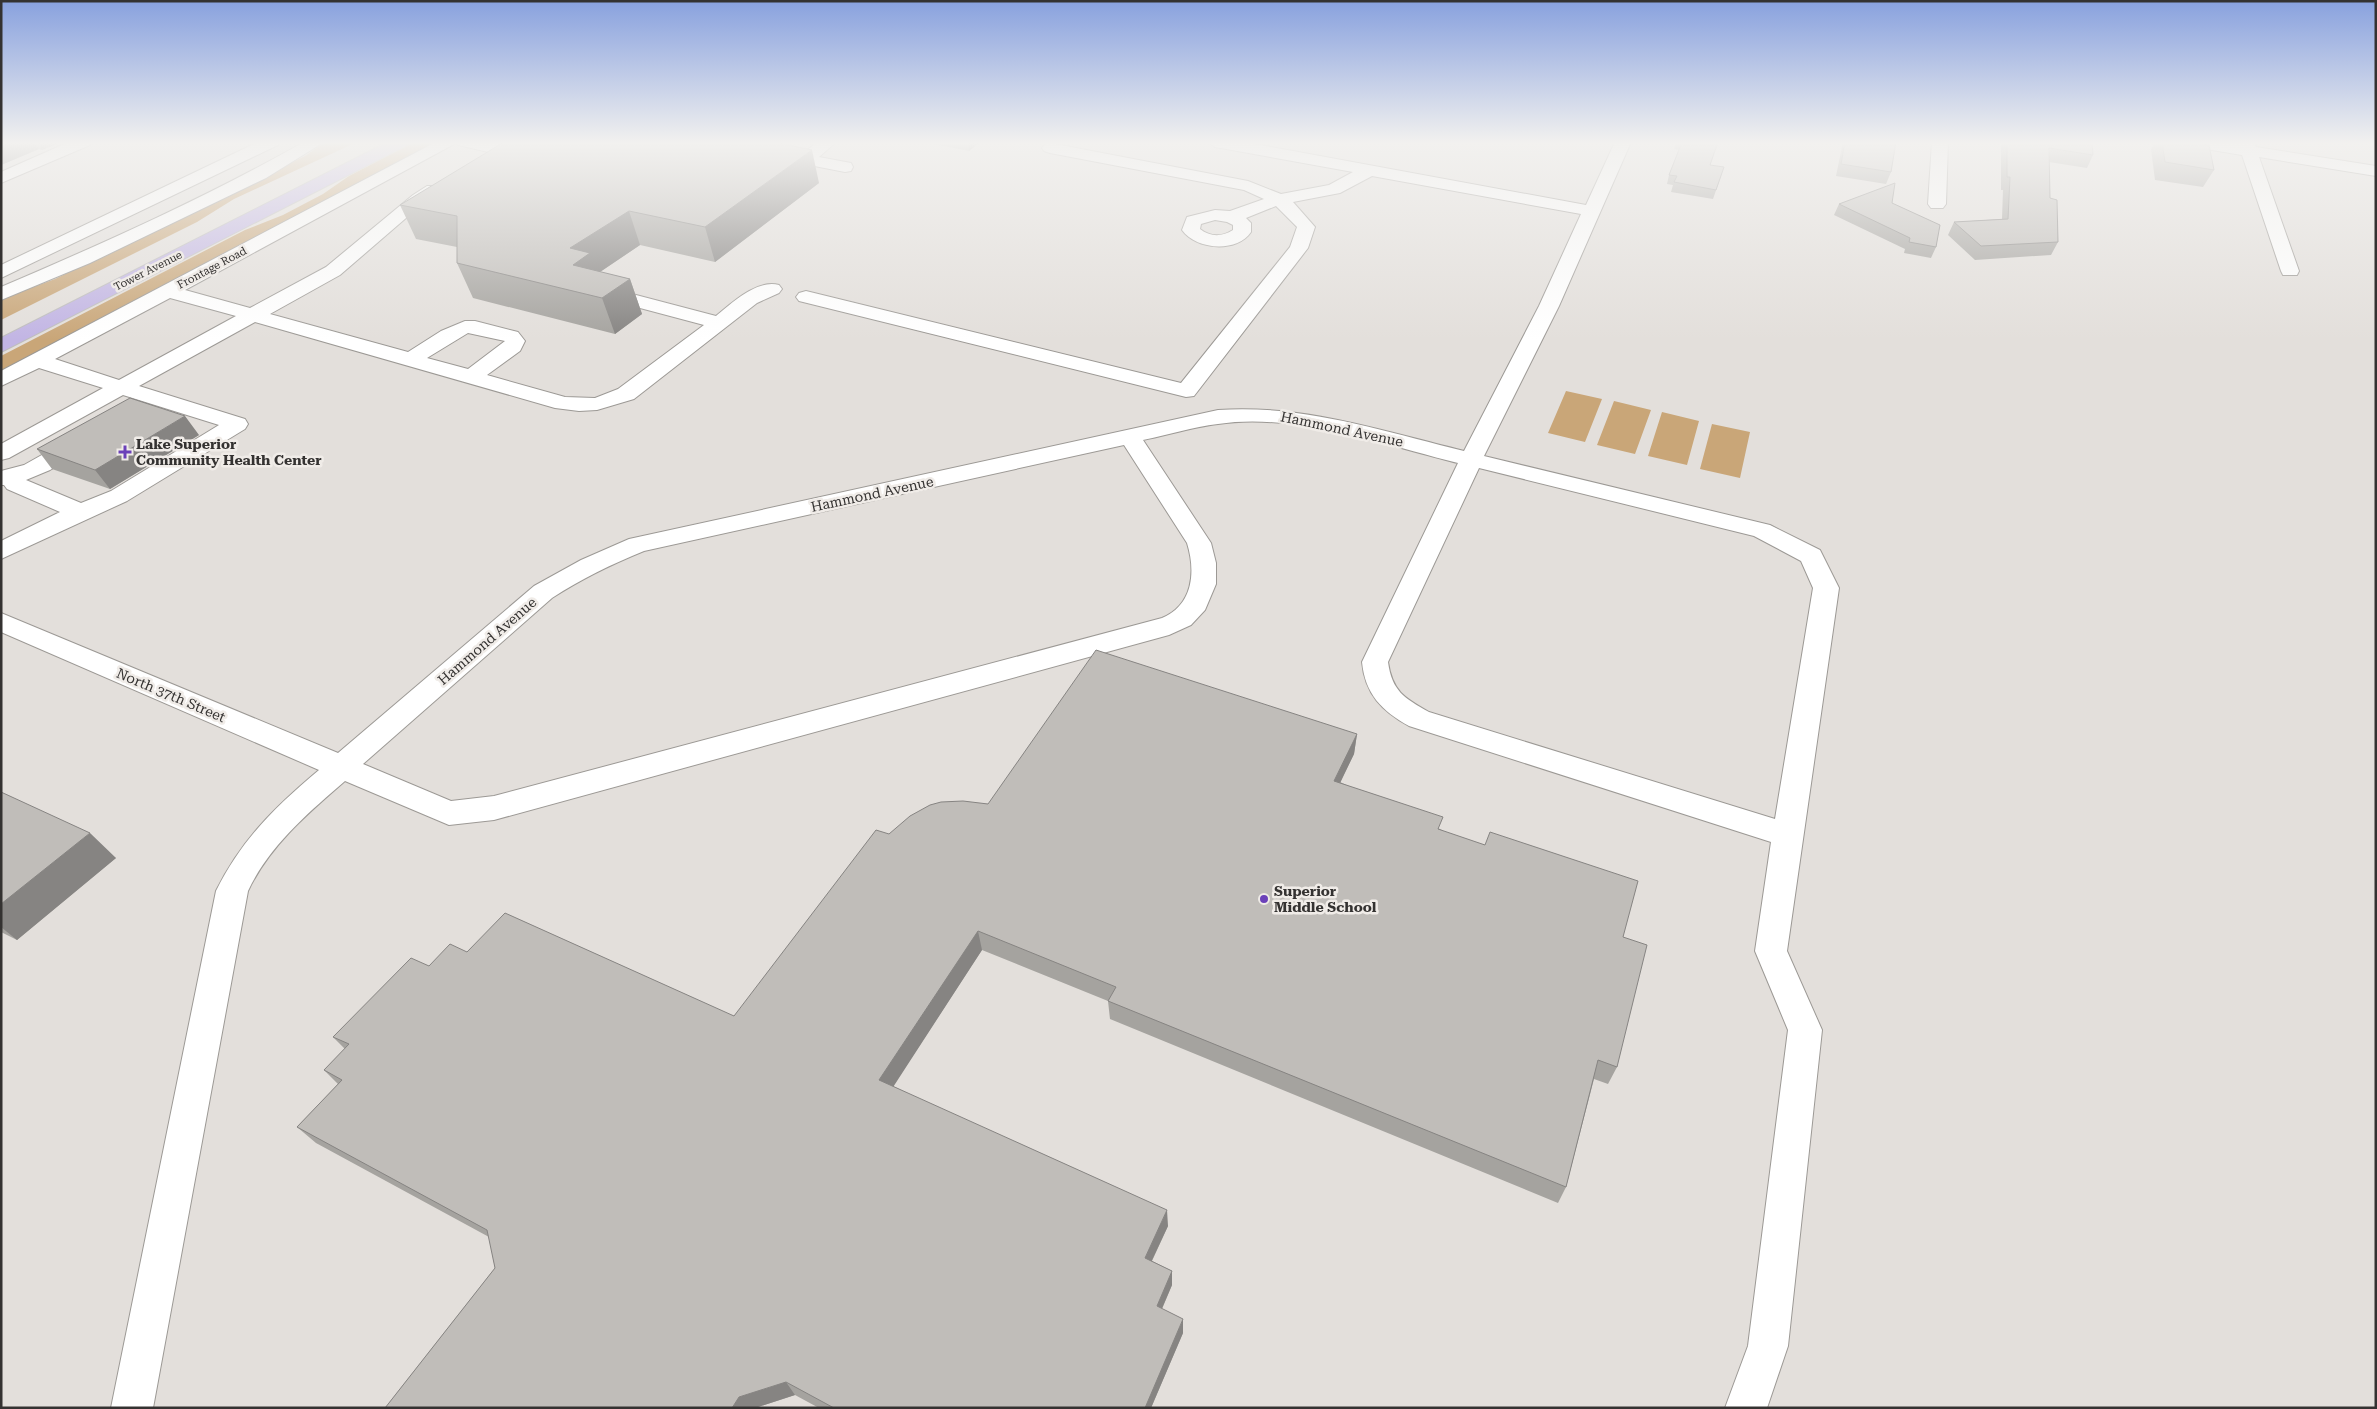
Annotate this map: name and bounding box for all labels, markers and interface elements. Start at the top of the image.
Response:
street label: Frontage Road [175,244,249,292]
street label: Tower Avenue [112,248,184,294]
street label: Hammond Avenue [1279,408,1405,450]
place label: Lake Superior Community Health Center [136,436,322,468]
marker: Lake Superior Community Health Center [118,445,132,459]
street label: Hammond Avenue [809,473,935,515]
street label: Hammond Avenue [435,594,540,688]
street label: North 37th Street [114,665,228,725]
place label: Superior Middle School [1274,883,1377,915]
marker: Superior Middle School [1258,893,1270,905]

